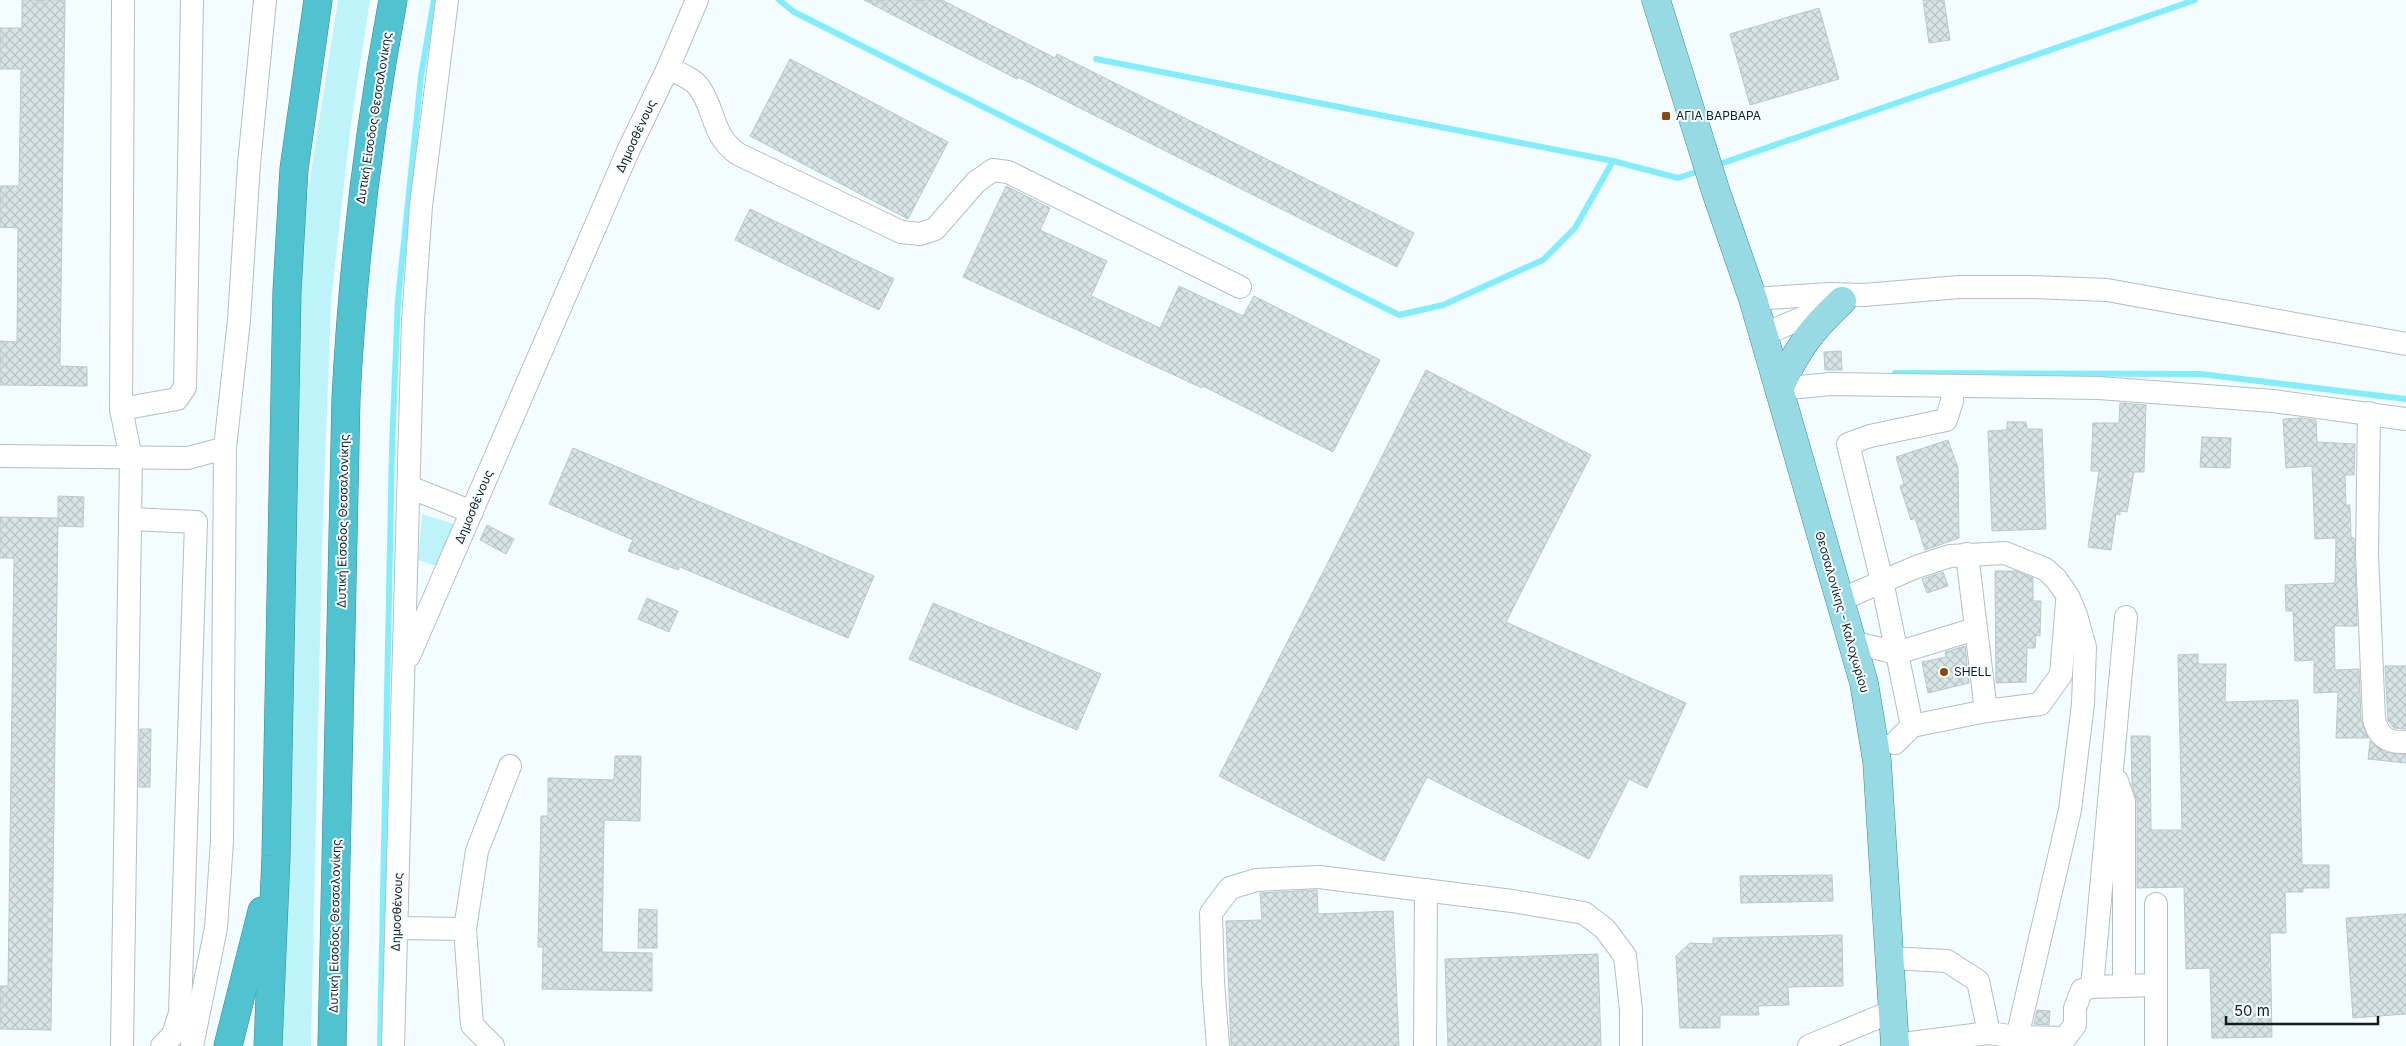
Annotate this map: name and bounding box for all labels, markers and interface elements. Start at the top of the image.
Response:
street label: Δυτική Είσοδος Θεσσαλονίκης [353,31,395,205]
street label: Δημοσθένους [612,97,659,175]
place label: ΑΓΙΑ ΒΑΡΒΑΡΑ [1676,108,1761,123]
marker: ΑΓΙΑ ΒΑΡΒΑΡΑ [1660,110,1672,122]
street label: Δυτική Είσοδος Θεσσαλονίκης [333,434,352,608]
street label: Δημοσθένους [451,467,496,546]
street label: Θεσσαλονίκης - Καλοχωρίου [1812,529,1873,694]
place label: SHELL [1954,664,1992,679]
marker: SHELL [1938,666,1950,678]
street label: Δυτική Είσοδος Θεσσαλονίκης [325,839,344,1013]
street label: Δημοσθένους [388,872,405,952]
scale bar [2226,994,2378,1026]
text: 50 m [2234,1001,2270,1020]

